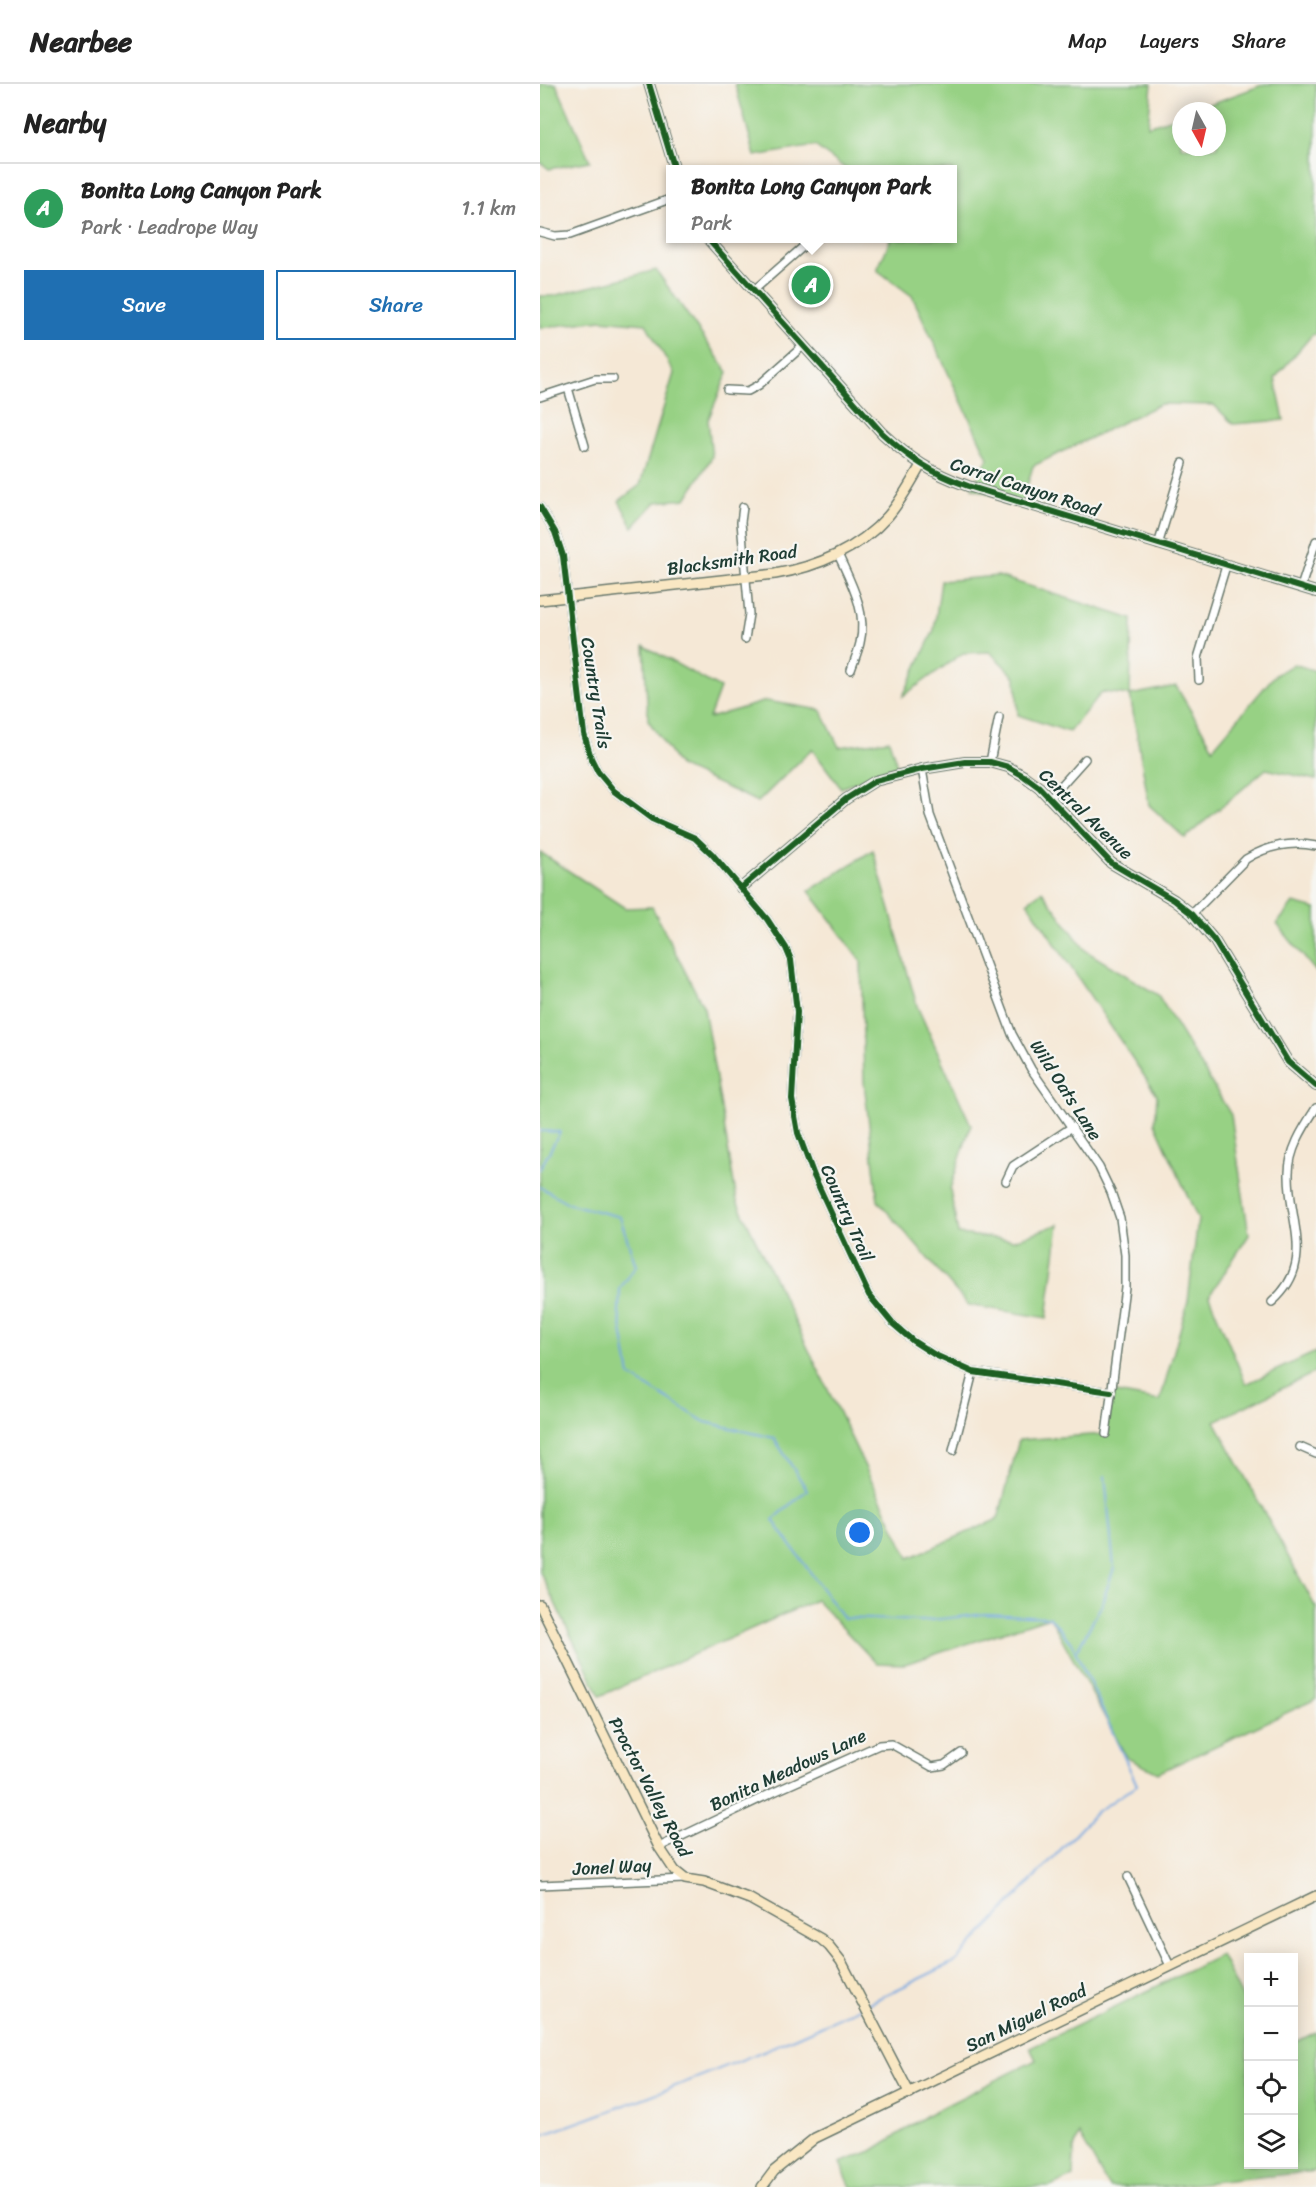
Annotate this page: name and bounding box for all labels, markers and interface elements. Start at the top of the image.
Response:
text: Nearbee [30,17,132,66]
text: Map [1068,22,1107,60]
text: Layers [1140,22,1199,60]
text: Share [1232,22,1286,60]
text: Nearby [24,100,106,146]
north arrow [1172,102,1226,156]
popup [666,165,957,243]
text: Bonita Long Canyon Park [691,167,932,206]
text: Bonita Long Canyon Park [81,171,322,210]
text: A [37,191,50,226]
text: 1.1 km [462,191,516,226]
text: Park [691,206,732,241]
text: Park · Leadrope Way [81,210,258,245]
pin: A [792,262,830,308]
button: Save [24,270,264,340]
button: Share [276,270,516,340]
street label: Corral Canyon Road [946,448,1105,527]
street label: Blacksmith Road [665,535,801,585]
street label: Country Trails [571,635,621,752]
street label: Central Avenue [1031,760,1141,868]
street label: Wild Oats Lane [1021,1033,1111,1147]
street label: Country Trail [811,1159,883,1268]
your location [845,1518,874,1547]
street label: Proctor Valley Road [599,1711,701,1864]
street label: Bonita Meadows Lane [704,1720,872,1820]
street label: Jonel Way [571,1849,653,1885]
map controls [1244,1953,1298,2169]
button: + [1244,1953,1298,2007]
street label: San Miguel Road [960,1974,1093,2061]
button: − [1244,2007,1298,2061]
button: locate [1244,2061,1298,2115]
button: layers [1244,2115,1298,2169]

